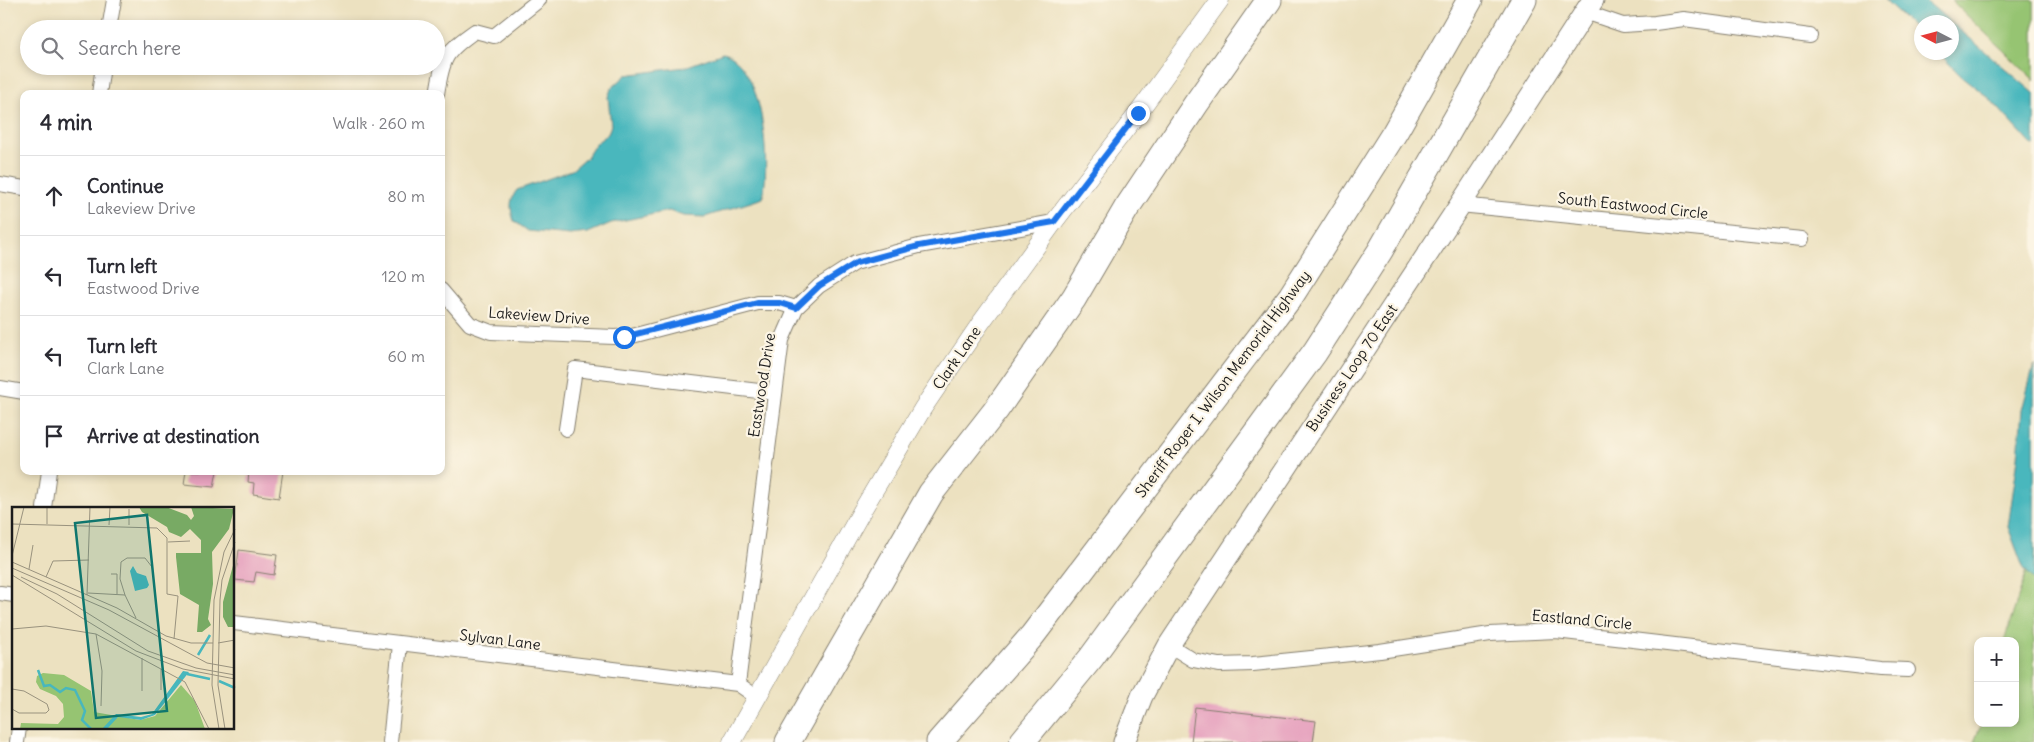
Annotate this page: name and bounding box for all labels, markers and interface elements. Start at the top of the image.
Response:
north arrow [1914,15,1959,60]
search box [20,20,445,75]
icon: search [38,34,66,62]
text: Search here [78,36,181,60]
route end [1127,102,1150,125]
text: 4 min [40,109,92,136]
text: Walk · 260 m [333,113,425,133]
text: Continue [87,174,164,198]
icon: ahead [40,182,68,210]
text: 80 m [387,186,425,206]
street label: South Eastwood Circle [1557,188,1709,223]
text: Lakeview Drive [87,198,196,218]
text: Turn left [87,254,157,278]
icon: left [40,262,68,290]
text: 120 m [382,266,425,286]
street label: Sheriff Roger I. Wilson Memorial Highway [1131,266,1314,501]
text: Eastwood Drive [87,278,200,298]
street label: Business Loop 70 East [1302,300,1401,435]
street label: Lakeview Drive [488,302,590,329]
street label: Clark Lane [928,322,985,393]
route start [613,326,636,349]
street label: Eastwood Drive [744,331,779,439]
text: Turn left [87,334,157,358]
icon: left [40,342,68,370]
text: 60 m [387,346,425,366]
text: Clark Lane [87,358,164,378]
icon: arrive [40,422,68,450]
text: Arrive at destination [87,424,260,448]
inset map [12,507,235,730]
street label: Eastland Circle [1531,606,1633,633]
street label: Sylvan Lane [458,625,542,654]
map controls [1974,637,2019,727]
button: + [1974,637,2019,682]
button: − [1974,682,2019,727]

